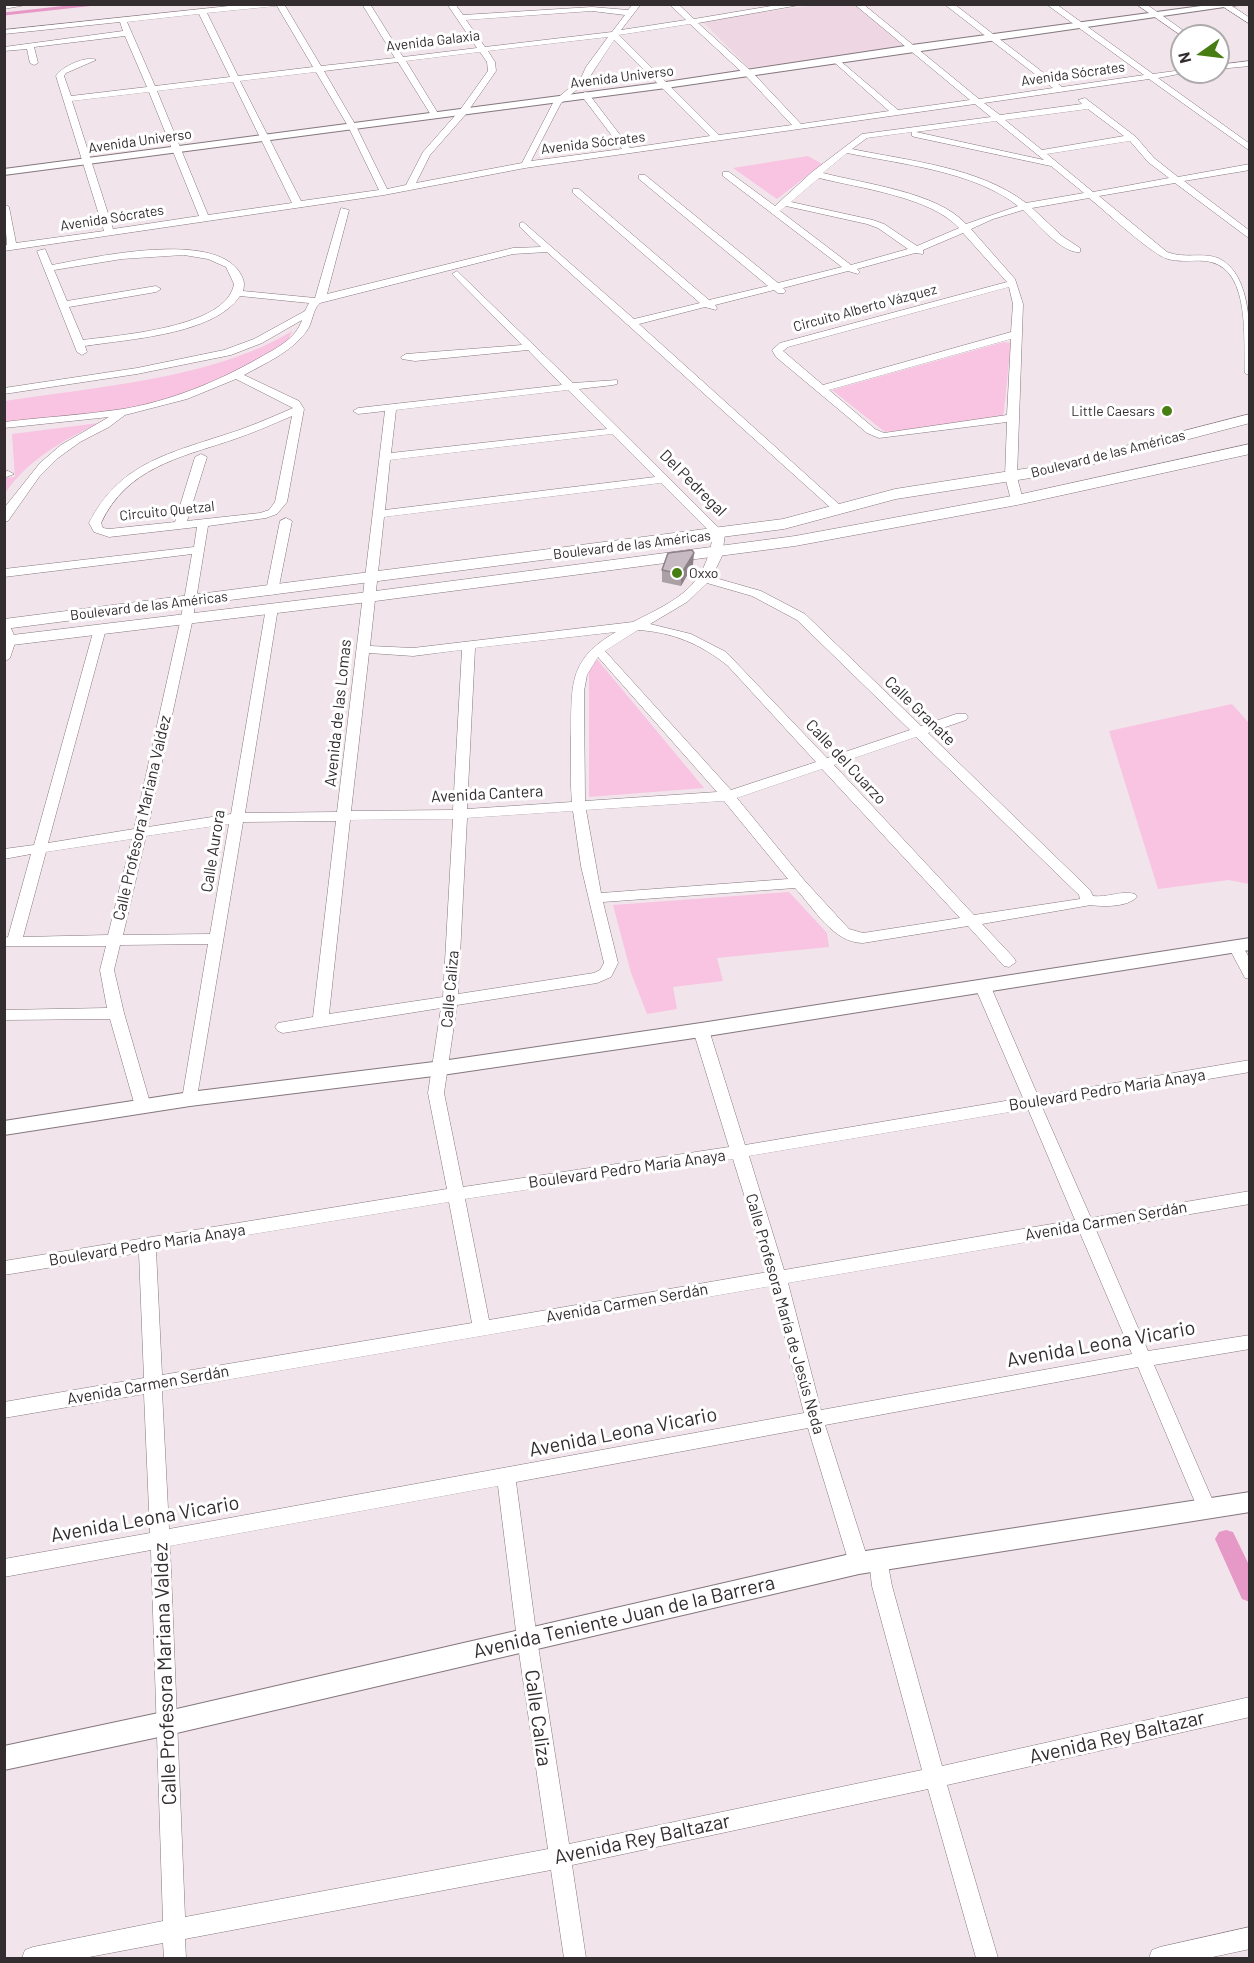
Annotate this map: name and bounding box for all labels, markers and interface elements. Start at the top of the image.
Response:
north arrow [1170,24,1230,84]
street label: Avenida Galaxia [385,27,481,55]
text: N [1173,51,1194,65]
street label: Avenida Sócrates [1020,58,1126,90]
street label: Avenida Universo [569,62,675,92]
street label: Avenida Universo [87,125,193,157]
street label: Avenida Sócrates [540,128,646,158]
street label: Avenida Sócrates [59,202,165,234]
street label: Circuito Alberto Vázquez [791,281,939,335]
place label: Little Caesars [1071,403,1155,419]
marker: Little Caesars [1160,404,1174,418]
street label: Boulevard de las Américas [1029,427,1187,481]
street label: Del Pedregal [656,446,730,520]
street label: Circuito Quetzal [119,498,215,524]
street label: Boulevard de las Américas [552,527,712,563]
place label: Oxxo [689,565,718,581]
marker: Oxxo [670,566,684,580]
street label: Boulevard de las Américas [69,588,229,624]
street label: Avenida de las Lomas [321,638,355,788]
street label: Calle Granate [880,672,960,750]
street label: Calle Profesora Mariana Valdez [109,713,175,923]
street label: Calle del Cuarzo [802,716,890,808]
street label: Avenida Cantera [430,781,544,807]
street label: Calle Aurora [197,808,229,894]
street label: Calle Caliza [437,949,463,1029]
street label: Boulevard Pedro María Anaya [1007,1065,1207,1115]
street label: Boulevard Pedro María Anaya [527,1146,727,1192]
street label: Calle Profesora María de Jesús Neda [741,1191,829,1437]
street label: Avenida Carmen Serdán [1024,1197,1188,1245]
street label: Boulevard Pedro María Anaya [47,1220,247,1270]
street label: Avenida Carmen Serdán [545,1279,709,1327]
street label: Avenida Leona Vicario [1005,1316,1197,1372]
street label: Avenida Carmen Serdán [66,1361,230,1409]
street label: Avenida Leona Vicario [527,1402,719,1462]
street label: Avenida Leona Vicario [49,1491,241,1547]
street label: Calle Profesora Mariana Valdez [148,1542,182,1806]
street label: Avenida Teniente Juan de la Barrera [471,1571,777,1663]
street label: Calle Caliza [519,1668,557,1768]
street label: Avenida Rey Baltazar [1027,1705,1207,1769]
street label: Avenida Rey Baltazar [552,1809,732,1869]

